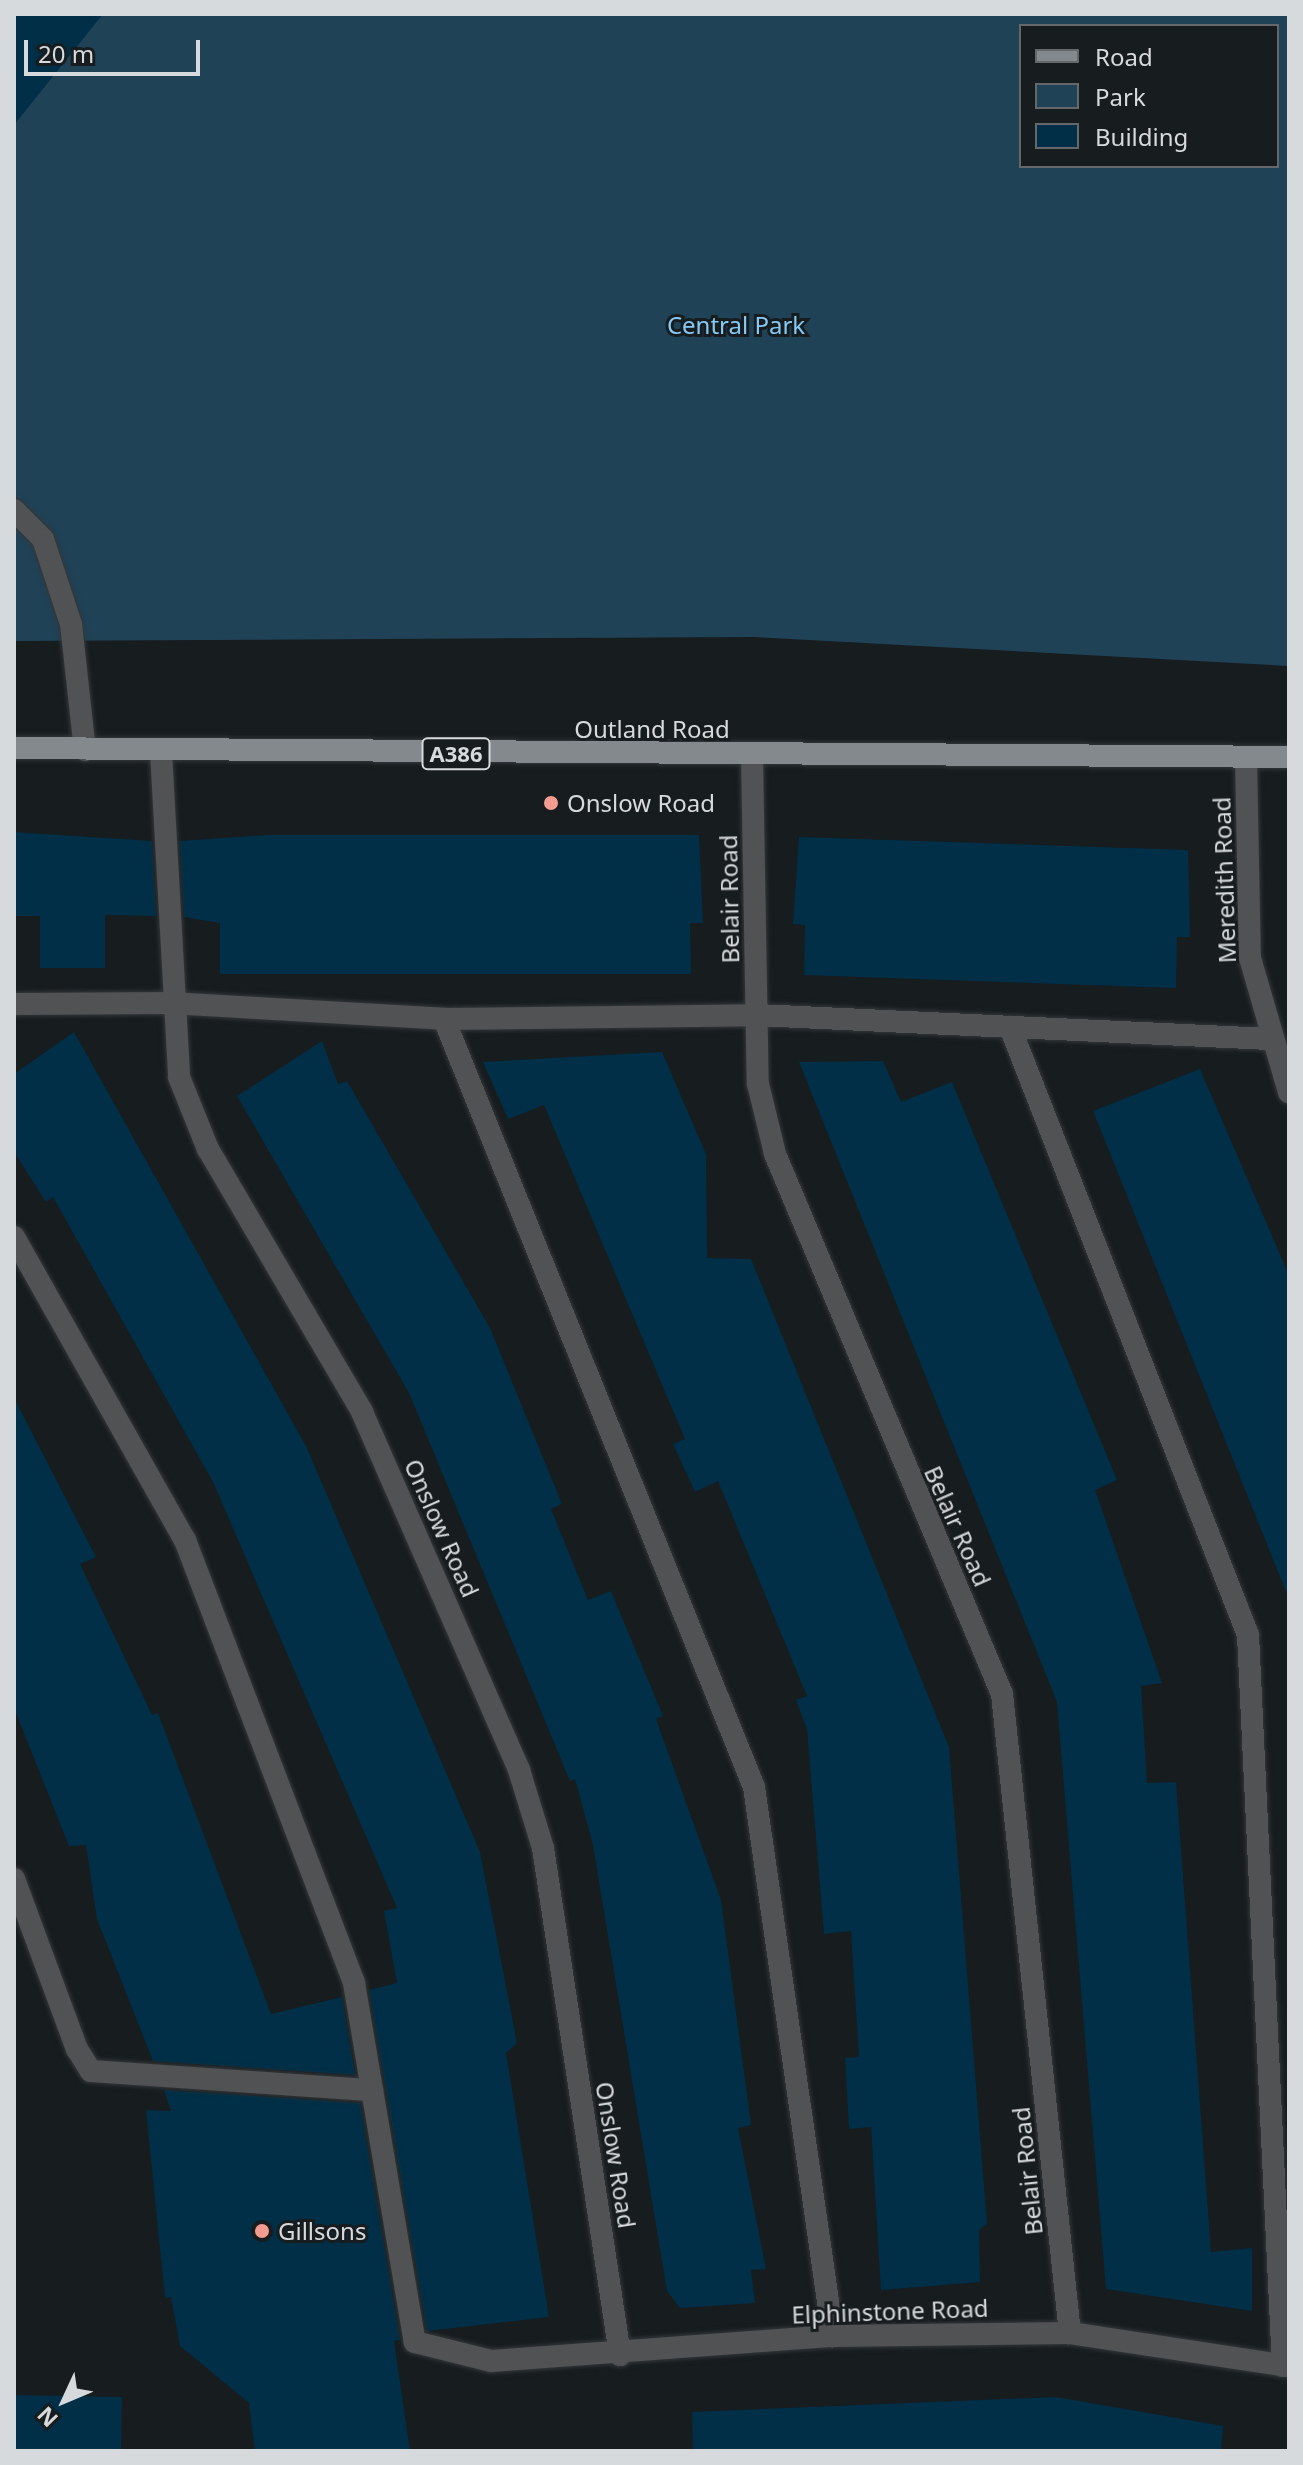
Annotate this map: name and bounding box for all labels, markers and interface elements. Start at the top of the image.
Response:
scale bar [28,24,204,74]
legend [1019,24,1279,168]
text: 20 m [38,37,94,70]
text: Road [1095,40,1153,73]
text: Park [1095,80,1146,113]
text: Building [1095,120,1188,153]
park label: Central Park [667,311,805,339]
street label: Outland Road [574,715,730,743]
road number: A386 [420,736,492,772]
place label: Onslow Road [567,789,715,817]
marker: Onslow Road [542,794,560,812]
street label: Meredith Road [1207,796,1241,964]
street label: Belair Road [713,834,745,964]
street label: Onslow Road [399,1455,485,1601]
street label: Belair Road [919,1461,997,1591]
street label: Onslow Road [590,2080,642,2230]
street label: Belair Road [1006,2105,1048,2237]
place label: Gillsons [278,2217,366,2245]
marker: Gillsons [253,2222,271,2240]
street label: Elphinstone Road [791,2293,989,2329]
north arrow [24,2361,104,2441]
text: N [30,2401,64,2435]

